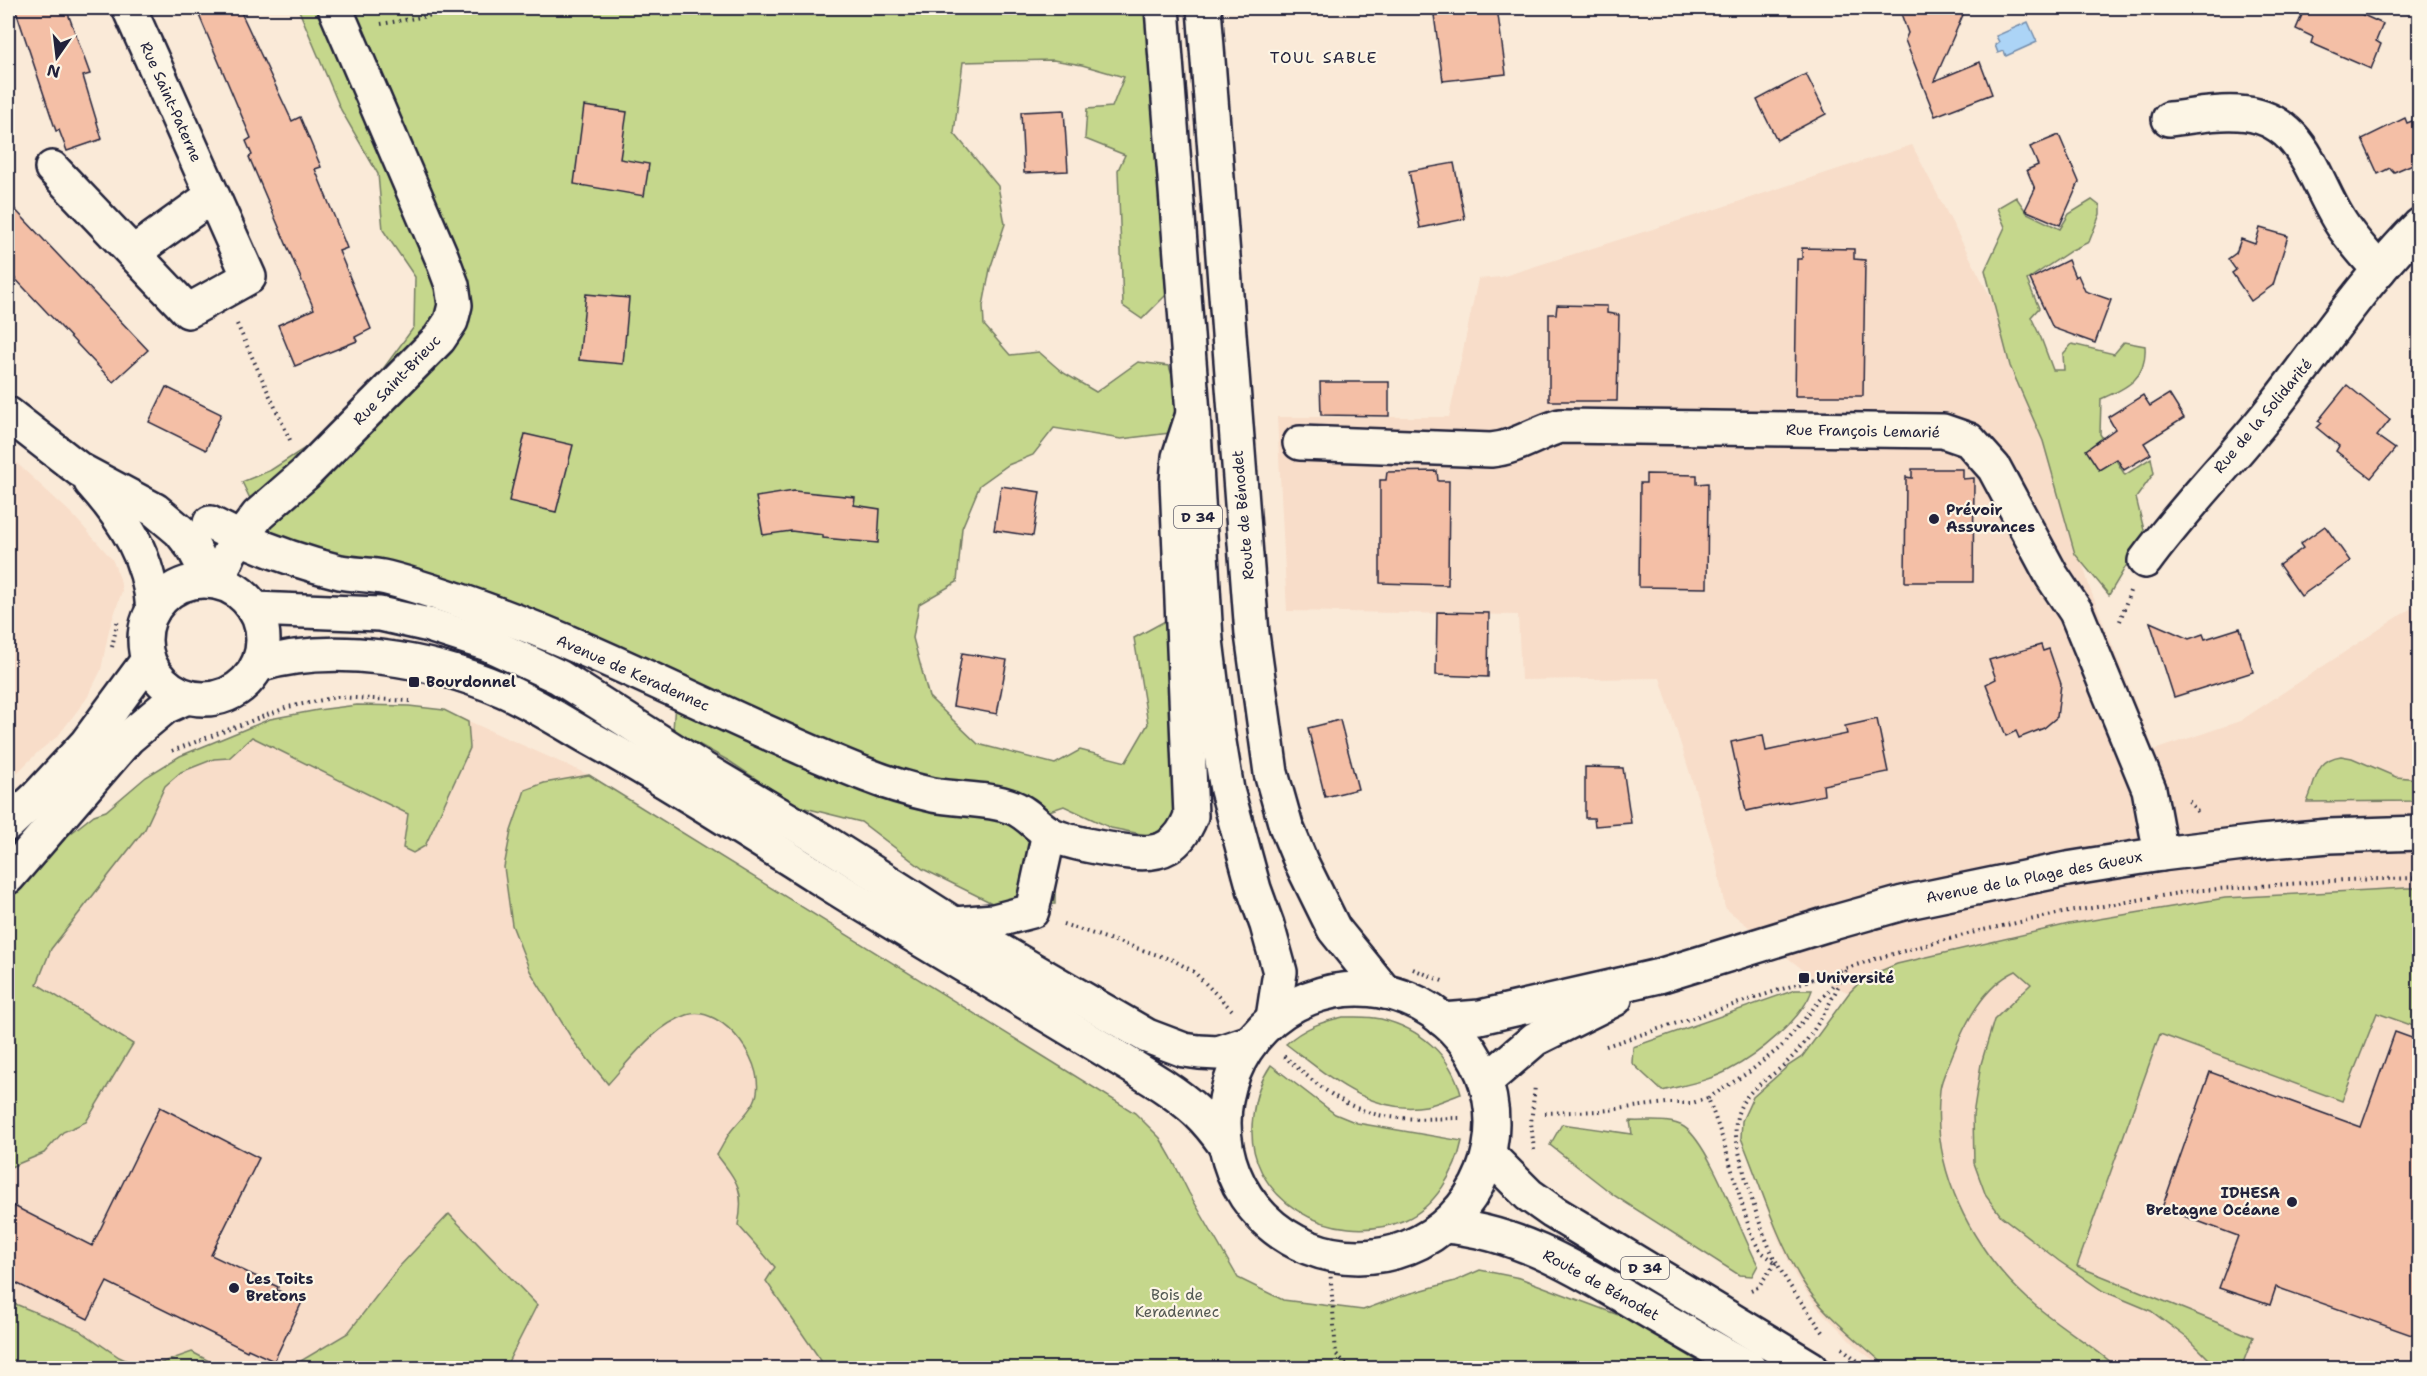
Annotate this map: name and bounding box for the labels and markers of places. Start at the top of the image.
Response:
place label: Prévoir Assurances [1946,500,2035,537]
marker: Prévoir Assurances [1927,512,1941,526]
place label: Bourdonnel [426,672,516,692]
marker: Bourdonnel [407,675,421,689]
place label: Université [1816,968,1894,988]
marker: Université [1797,971,1811,985]
place label: IDHESA Bretagne Océane [2146,1183,2280,1220]
marker: IDHESA Bretagne Océane [2285,1195,2299,1209]
place label: Les Toits Bretons [246,1269,314,1306]
marker: Les Toits Bretons [227,1281,241,1295]

